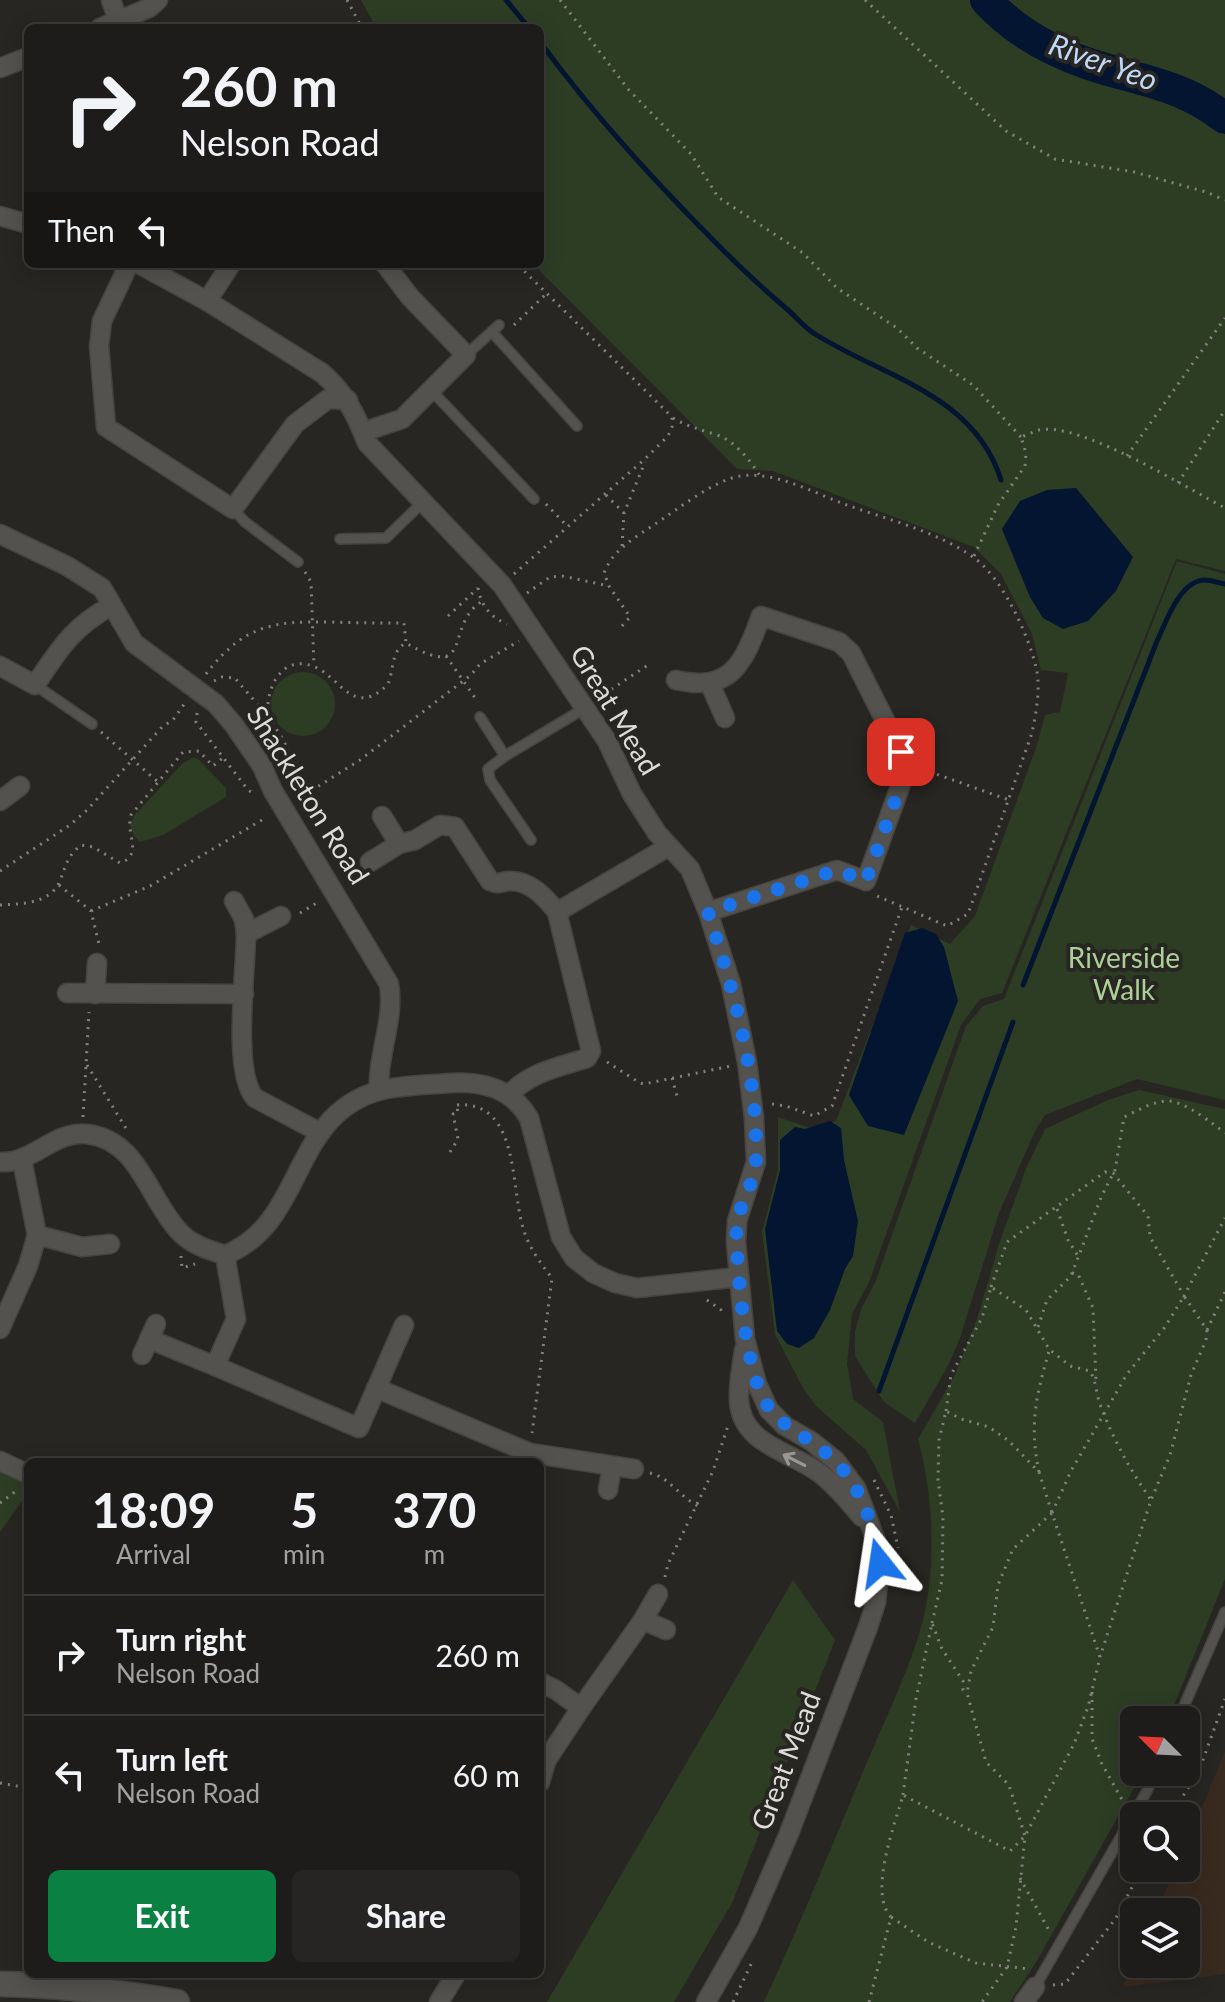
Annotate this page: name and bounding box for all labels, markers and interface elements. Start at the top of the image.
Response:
water label: River Yeo [1045,25,1163,97]
text: 260 m [180,52,338,119]
icon: right [48,56,152,160]
text: Nelson Road [180,120,380,164]
icon: left [131,208,175,252]
text: Then [48,212,115,248]
street label: Great Mead [564,638,668,781]
street label: Shackleton Road [240,699,377,890]
pin [867,718,935,786]
icon: arrive [879,730,923,774]
park label: Riverside Walk [1068,940,1180,1006]
one-way arrow [783,1451,807,1467]
text: 18:09 [92,1481,215,1538]
text: 5 [290,1481,318,1538]
text: 370 [393,1481,476,1538]
position arrow [838,1521,922,1605]
text: Arrival [116,1538,191,1570]
text: min [283,1538,325,1570]
text: m [424,1538,445,1570]
text: Turn right [116,1621,246,1657]
icon: right [48,1633,92,1677]
text: 260 m [435,1637,520,1673]
text: Nelson Road [116,1657,260,1689]
street label: Great Mead [743,1687,827,1835]
north arrow [1120,1706,1200,1786]
map controls [1120,1706,1200,1978]
text: Turn left [116,1741,228,1777]
icon: left [48,1753,92,1797]
text: 60 m [453,1757,520,1793]
text: Nelson Road [116,1777,260,1809]
button: search [1120,1802,1200,1882]
button: Exit [48,1870,276,1962]
button: Share [292,1870,520,1962]
button: layers [1120,1898,1200,1978]

